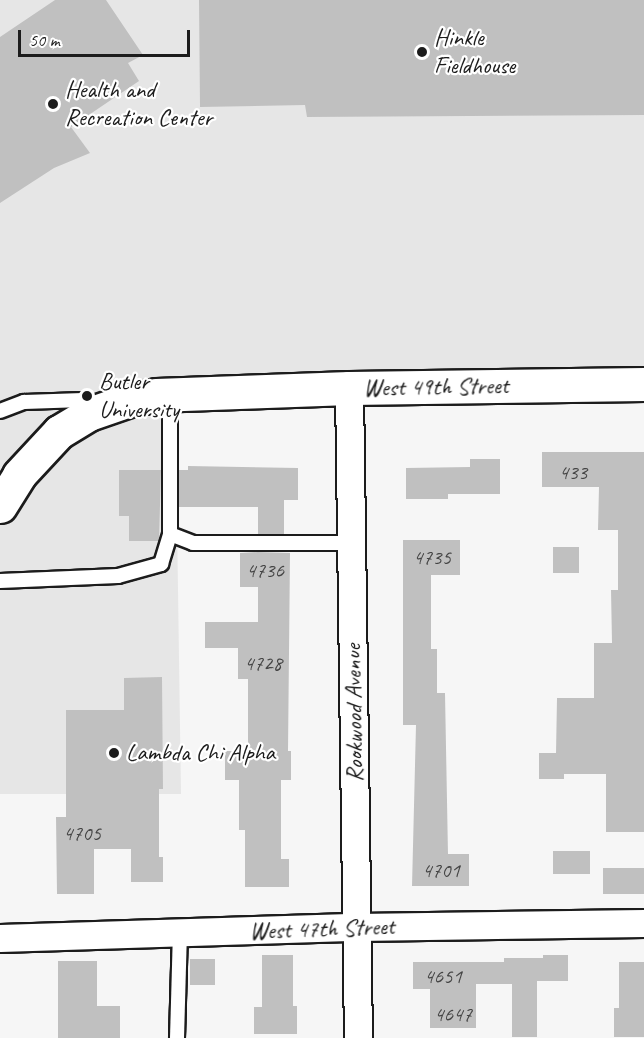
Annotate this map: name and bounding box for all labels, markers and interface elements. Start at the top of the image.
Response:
scale bar [21,18,194,56]
place label: Hinkle Fieldhouse [434,24,515,80]
text: 50 m [29,29,60,51]
marker: Hinkle Fieldhouse [415,45,429,59]
place label: Health and Recreation Center [65,76,212,132]
marker: Health and Recreation Center [46,97,60,111]
place label: Butler University [99,368,179,424]
street label: West 49th Street [363,371,509,403]
marker: Butler University [80,389,94,403]
house number: 433 [559,459,587,485]
house number: 4735 [413,544,451,570]
house number: 4736 [246,557,284,583]
street label: Rookwood Avenue [338,644,370,782]
house number: 4728 [244,650,282,676]
place label: Lambda Chi Alpha [126,739,275,767]
marker: Lambda Chi Alpha [107,746,121,760]
house number: 4705 [63,820,101,846]
house number: 4701 [422,857,460,883]
street label: West 47th Street [249,912,395,946]
house number: 4651 [424,963,462,989]
house number: 4647 [434,1001,472,1027]

